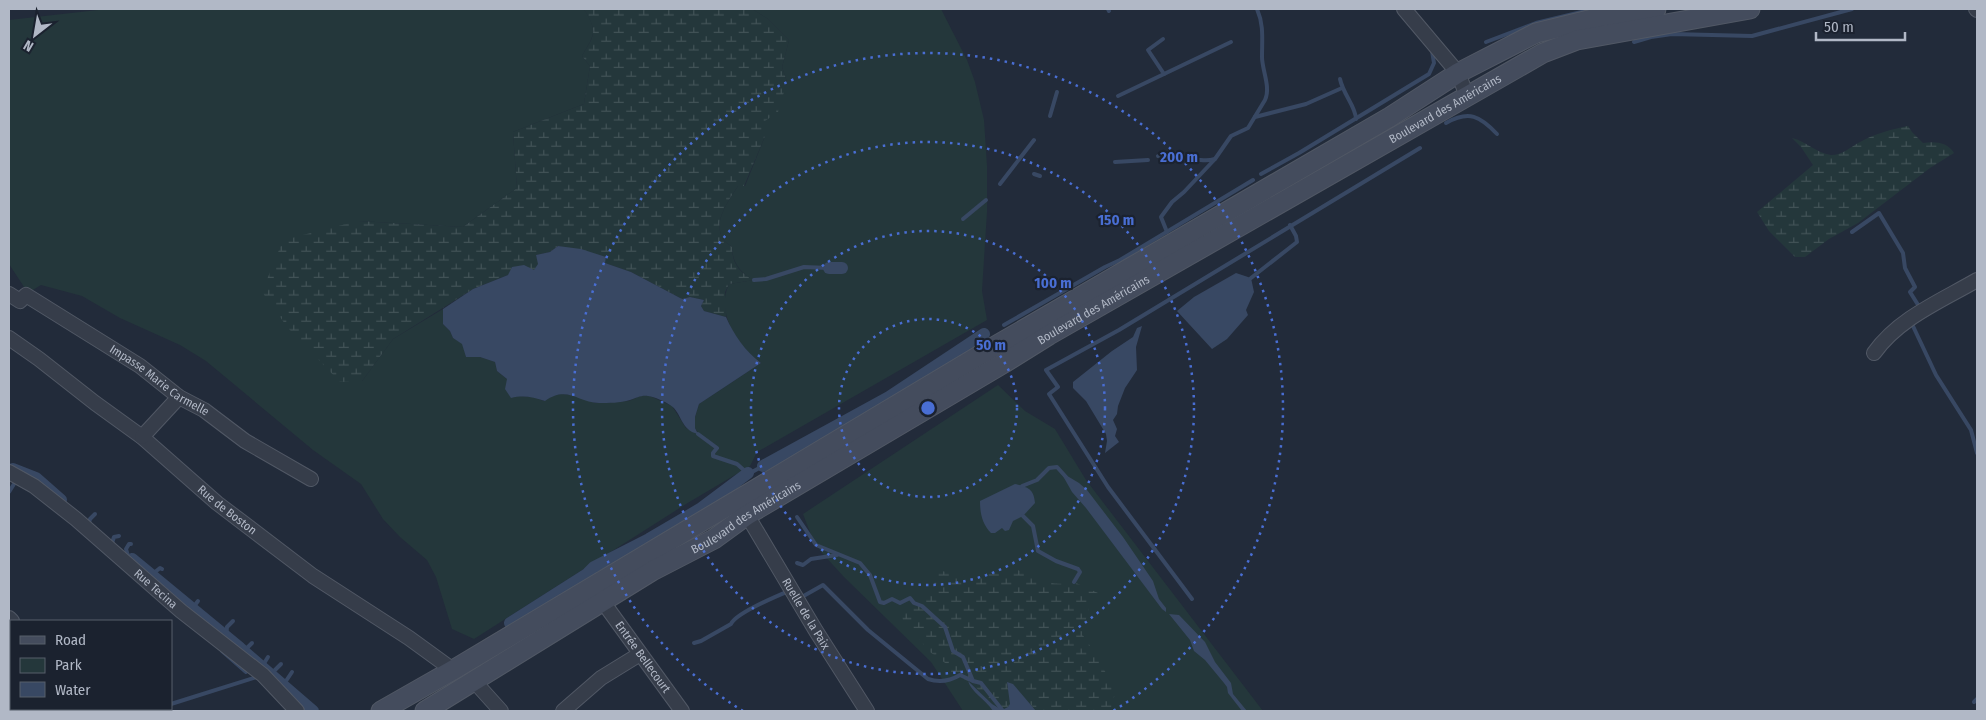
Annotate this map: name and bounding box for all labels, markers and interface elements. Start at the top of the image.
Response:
north arrow [10,10,60,60]
scale bar [1816,10,1905,42]
text: 50 m [1824,18,1854,36]
text: N [21,36,37,55]
street label: Boulevard des Américains [1387,71,1504,146]
text: 200 m [1159,148,1198,166]
text: 150 m [1098,211,1134,229]
street label: Boulevard des Américains [1035,272,1152,347]
text: 100 m [1034,274,1072,292]
text: 50 m [976,336,1006,354]
street label: Impasse Marie Carmelle [107,342,212,419]
centre of rings [919,399,937,417]
street label: Boulevard des Américains [689,478,803,557]
street label: Rue de Boston [195,482,259,538]
street label: Rue Tecina [131,566,180,612]
street label: Ruelle de la Paix [779,576,833,653]
street label: Entrée Bellecourt [612,619,673,696]
legend [10,620,172,710]
text: Road [55,631,86,649]
text: Park [55,656,82,674]
text: Water [55,681,91,699]

